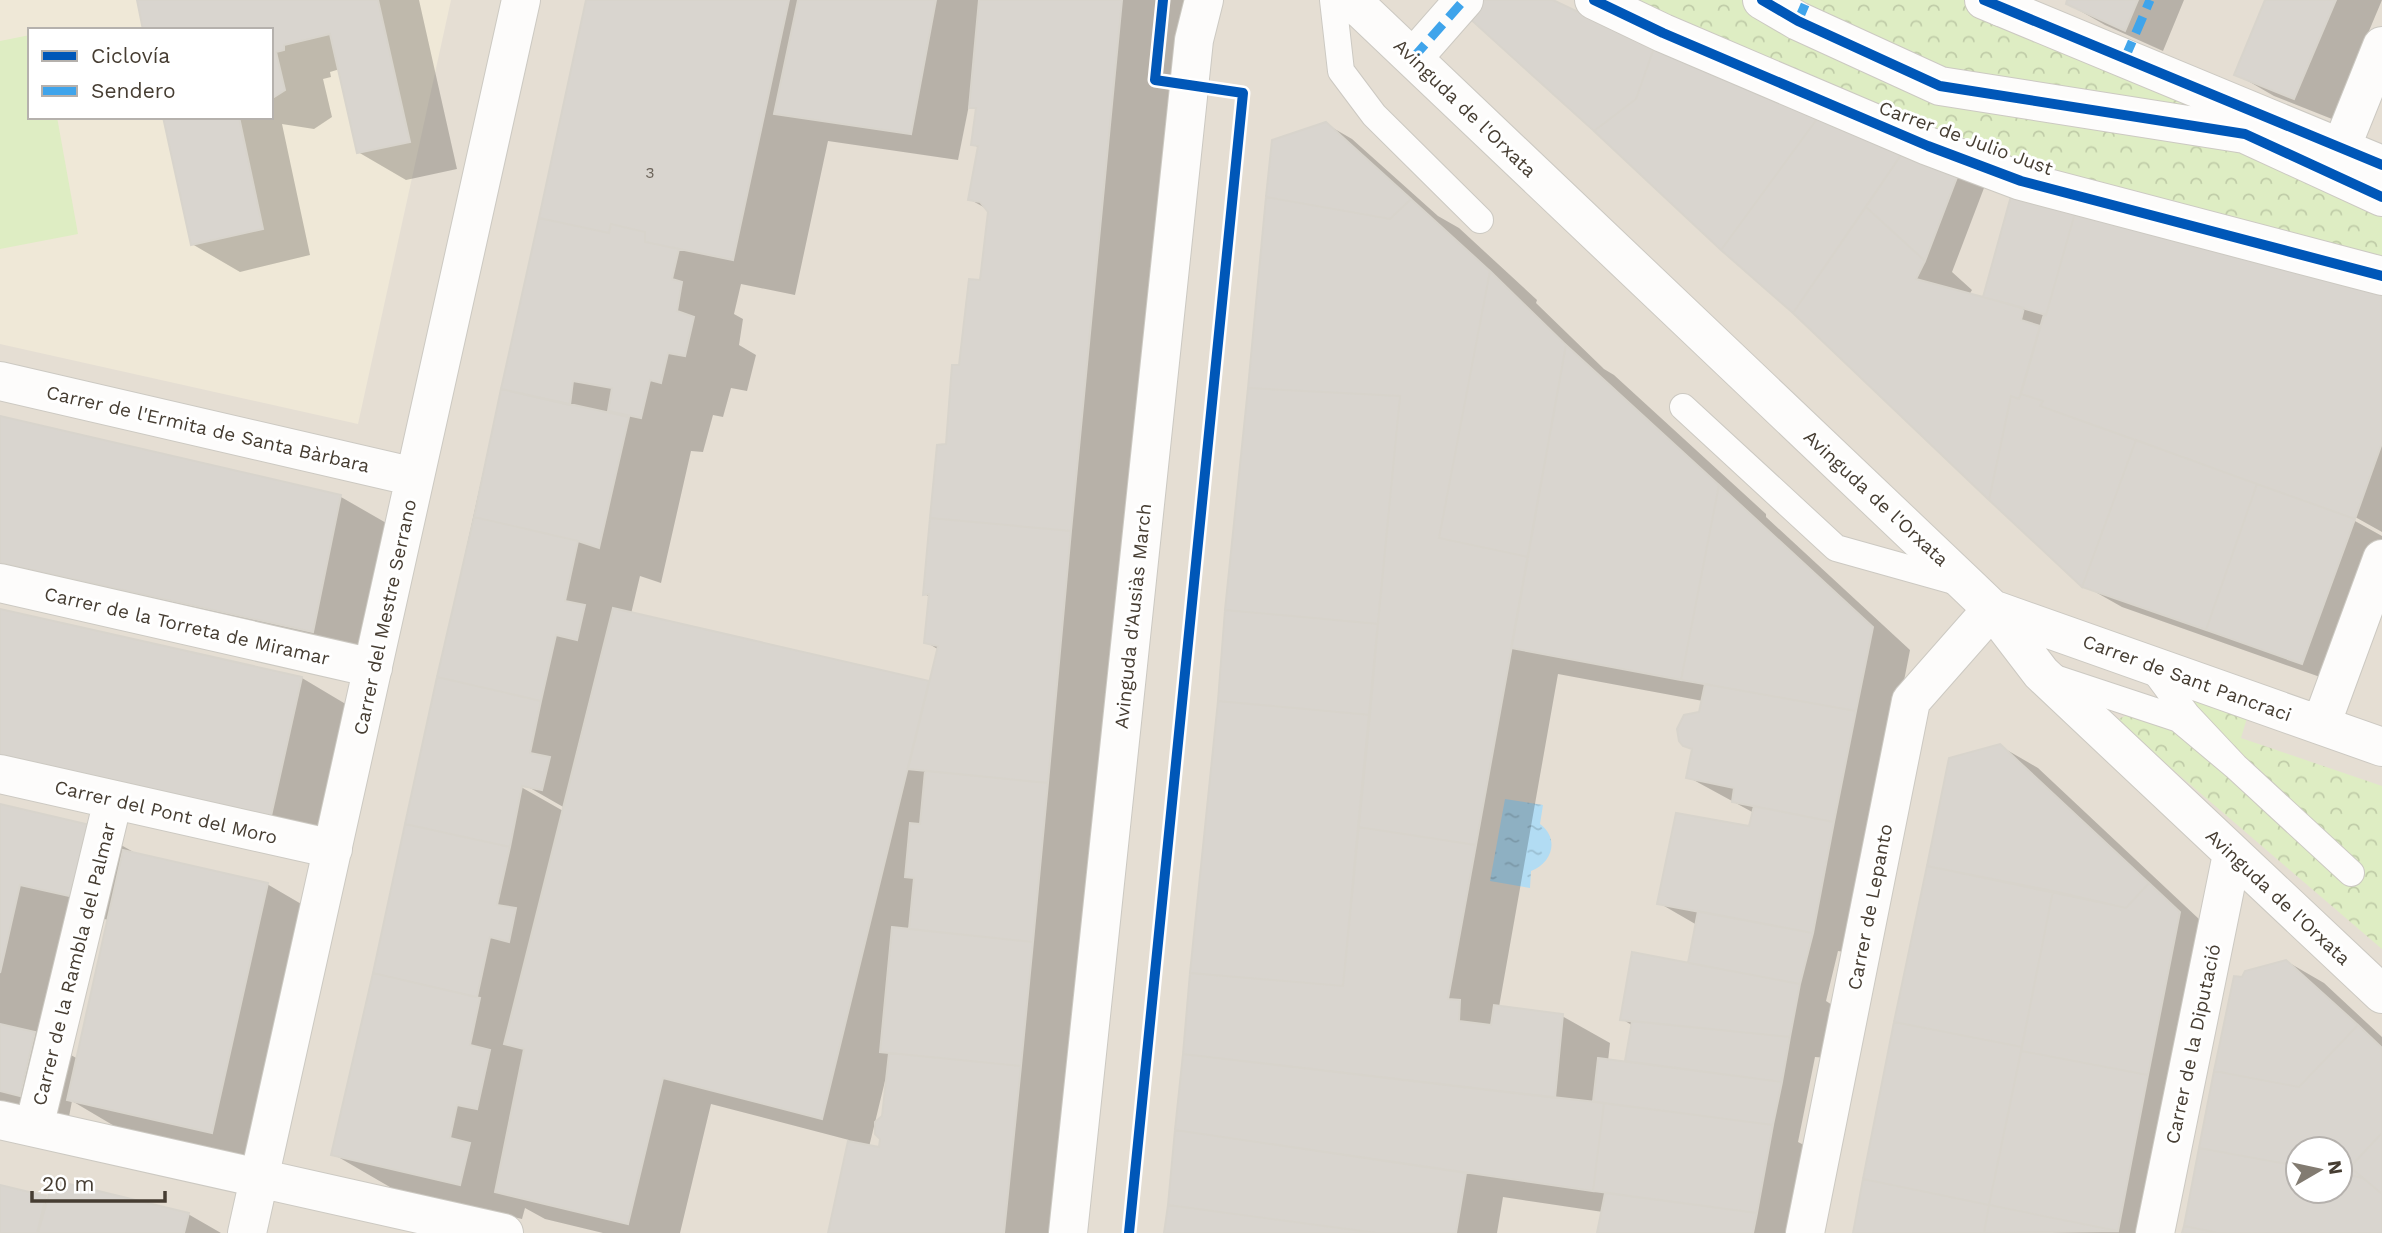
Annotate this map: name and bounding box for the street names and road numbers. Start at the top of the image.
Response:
street label: Avinguda de l'Orxata [1389,34,1541,182]
street label: Carrer de Julio Just [1876,96,2056,180]
street label: Carrer de l'Ermita de Santa Bàrbara [44,381,372,477]
street label: Avinguda de l'Orxata [1799,425,1953,571]
street label: Carrer del Mestre Serrano [349,497,421,737]
street label: Avinguda d'Ausiàs March [1110,502,1156,730]
street label: Carrer de la Torreta de Miramar [42,582,332,670]
street label: Carrer de Sant Pancraci [2079,629,2295,727]
street label: Carrer del Pont del Moro [52,775,280,849]
street label: Carrer de la Rambla del Palmar [28,820,120,1108]
street label: Carrer de Lepanto [1843,822,1897,992]
street label: Avinguda de l'Orxata [2201,824,2355,970]
street label: Carrer de la Diputació [2161,942,2225,1146]

